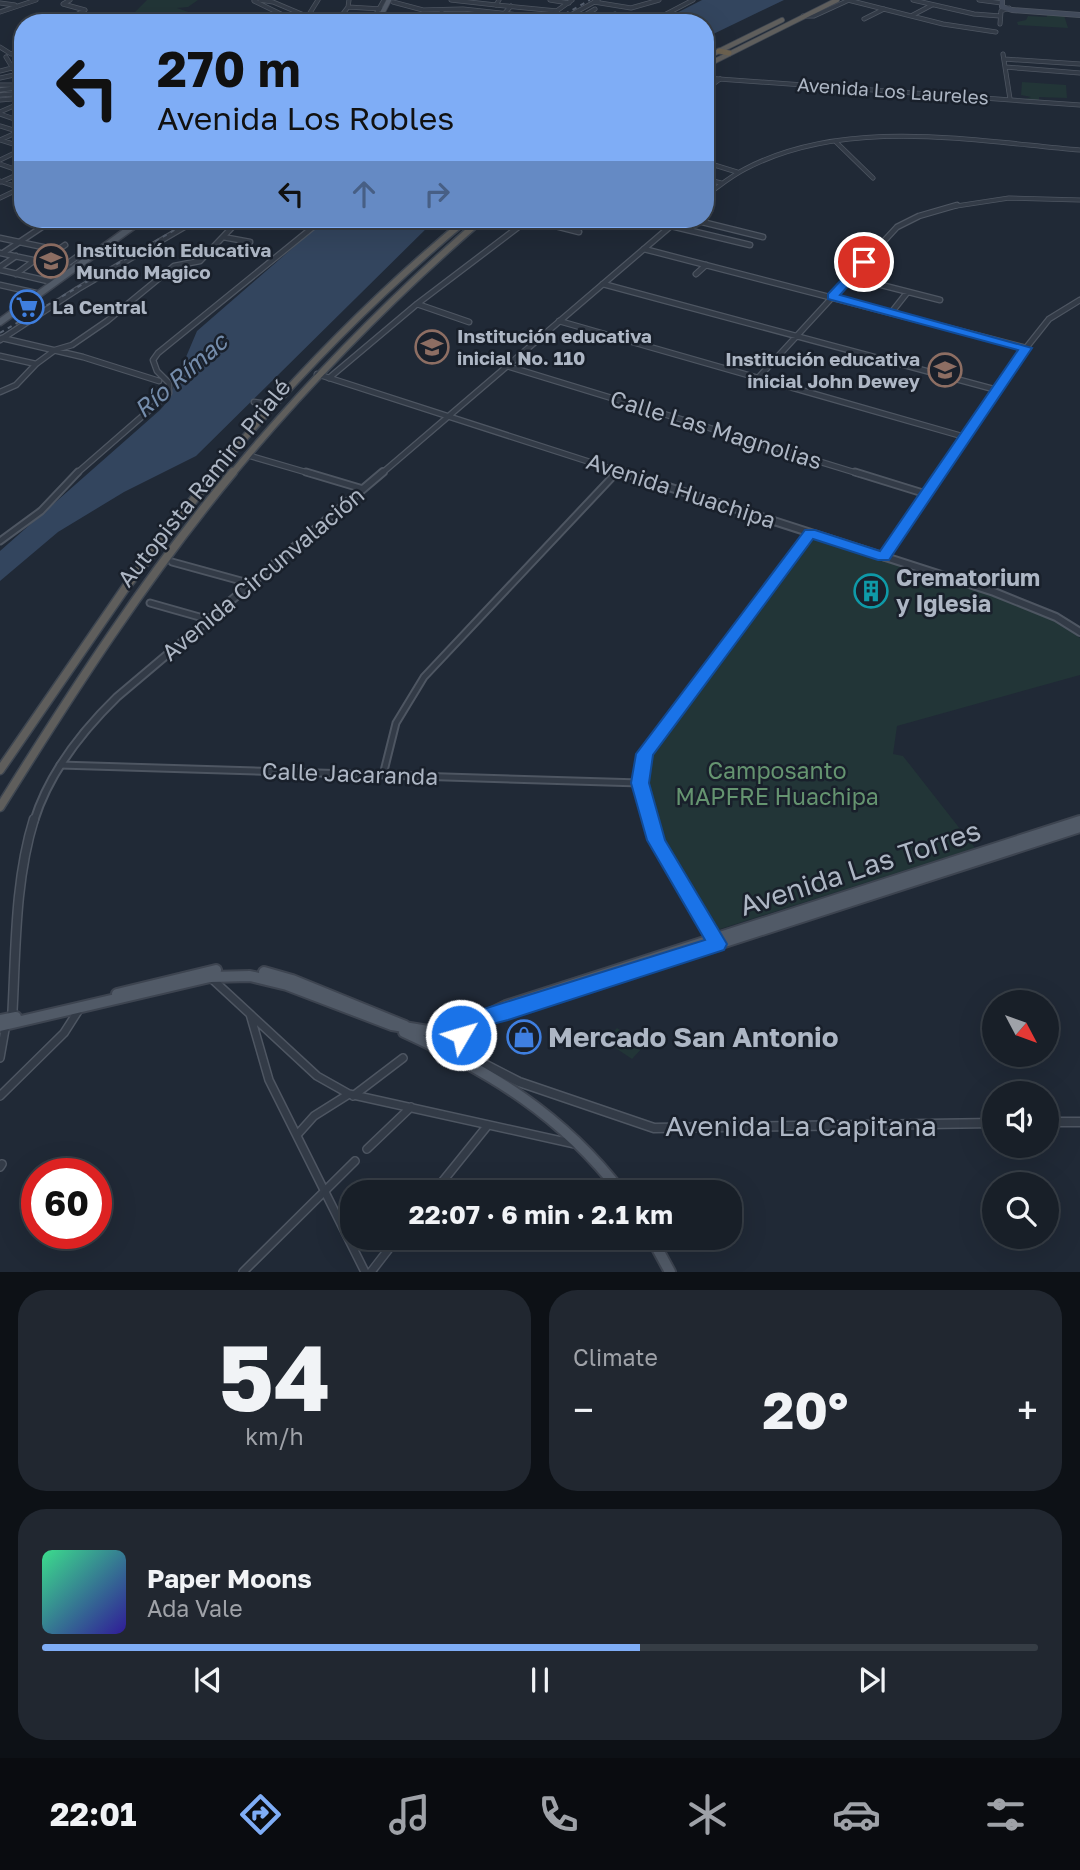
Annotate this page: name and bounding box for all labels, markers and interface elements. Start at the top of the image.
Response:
text: 270 m [157,39,301,98]
icon: left [42,42,133,133]
street label: Avenida Los Laureles [796,72,990,109]
text: Avenida Los Robles [157,99,454,137]
icon: left [272,175,310,213]
icon: ahead [345,175,383,213]
icon: right [418,175,456,213]
pin [834,232,894,292]
place label: Institución Educativa Mundo Magico [76,238,271,283]
school or university icon: Institución Educativa Mundo Magico [32,242,70,280]
icon: arrive [845,243,883,281]
supermarket icon: La Central [8,288,46,326]
place label: La Central [52,295,147,318]
place label: Institución educativa inicial No. 110 [457,324,652,369]
water label: Río Rímac [128,325,234,423]
school or university icon: Institución educativa inicial No. 110 [413,328,451,366]
place label: Institución educativa inicial John Dewey [725,347,921,392]
school or university icon: Institución educativa inicial John Dewey [926,351,964,389]
street label: Autopista Ramiro Prialé [111,373,296,592]
street label: Calle Las Magnolias [607,383,826,475]
street label: Avenida Huachipa [583,446,779,534]
street label: Avenida Circunvalación [155,480,369,666]
place label: Crematorium y Iglesia [896,563,1040,617]
building icon: Crematorium y Iglesia [852,572,890,610]
street label: Calle Jacaranda [261,756,439,790]
park label: Camposanto MAPFRE Huachipa [675,756,879,810]
street label: Avenida Las Torres [735,813,984,922]
north arrow [982,990,1059,1068]
map controls [982,990,1059,1249]
position arrow [424,998,498,1072]
shop icon: Mercado San Antonio [505,1018,543,1056]
place label: Mercado San Antonio [548,1020,838,1053]
button: sound [982,1081,1059,1158]
street label: Avenida La Capitana [665,1109,937,1142]
speed limit sign: 60 [21,1158,112,1249]
button: search [982,1172,1059,1249]
text: 22:07 · 6 min · 2.1 km [409,1199,673,1230]
text: 54 [218,1322,331,1431]
text: Climate [573,1343,658,1371]
text: 20° [763,1378,848,1440]
text: − [573,1387,594,1432]
text: + [1017,1387,1038,1432]
text: km/h [245,1422,304,1450]
text: Paper Moons [147,1563,312,1594]
text: Ada Vale [147,1594,243,1622]
icon: previous [189,1661,227,1699]
icon: pause [521,1661,559,1699]
icon: next [853,1661,891,1699]
icon: directions [236,1790,285,1839]
icon: music [385,1790,434,1839]
icon: phone [534,1790,583,1839]
icon: climate [683,1790,732,1839]
icon: car [832,1790,881,1839]
icon: filters [981,1790,1030,1839]
text: 22:01 [50,1795,137,1833]

